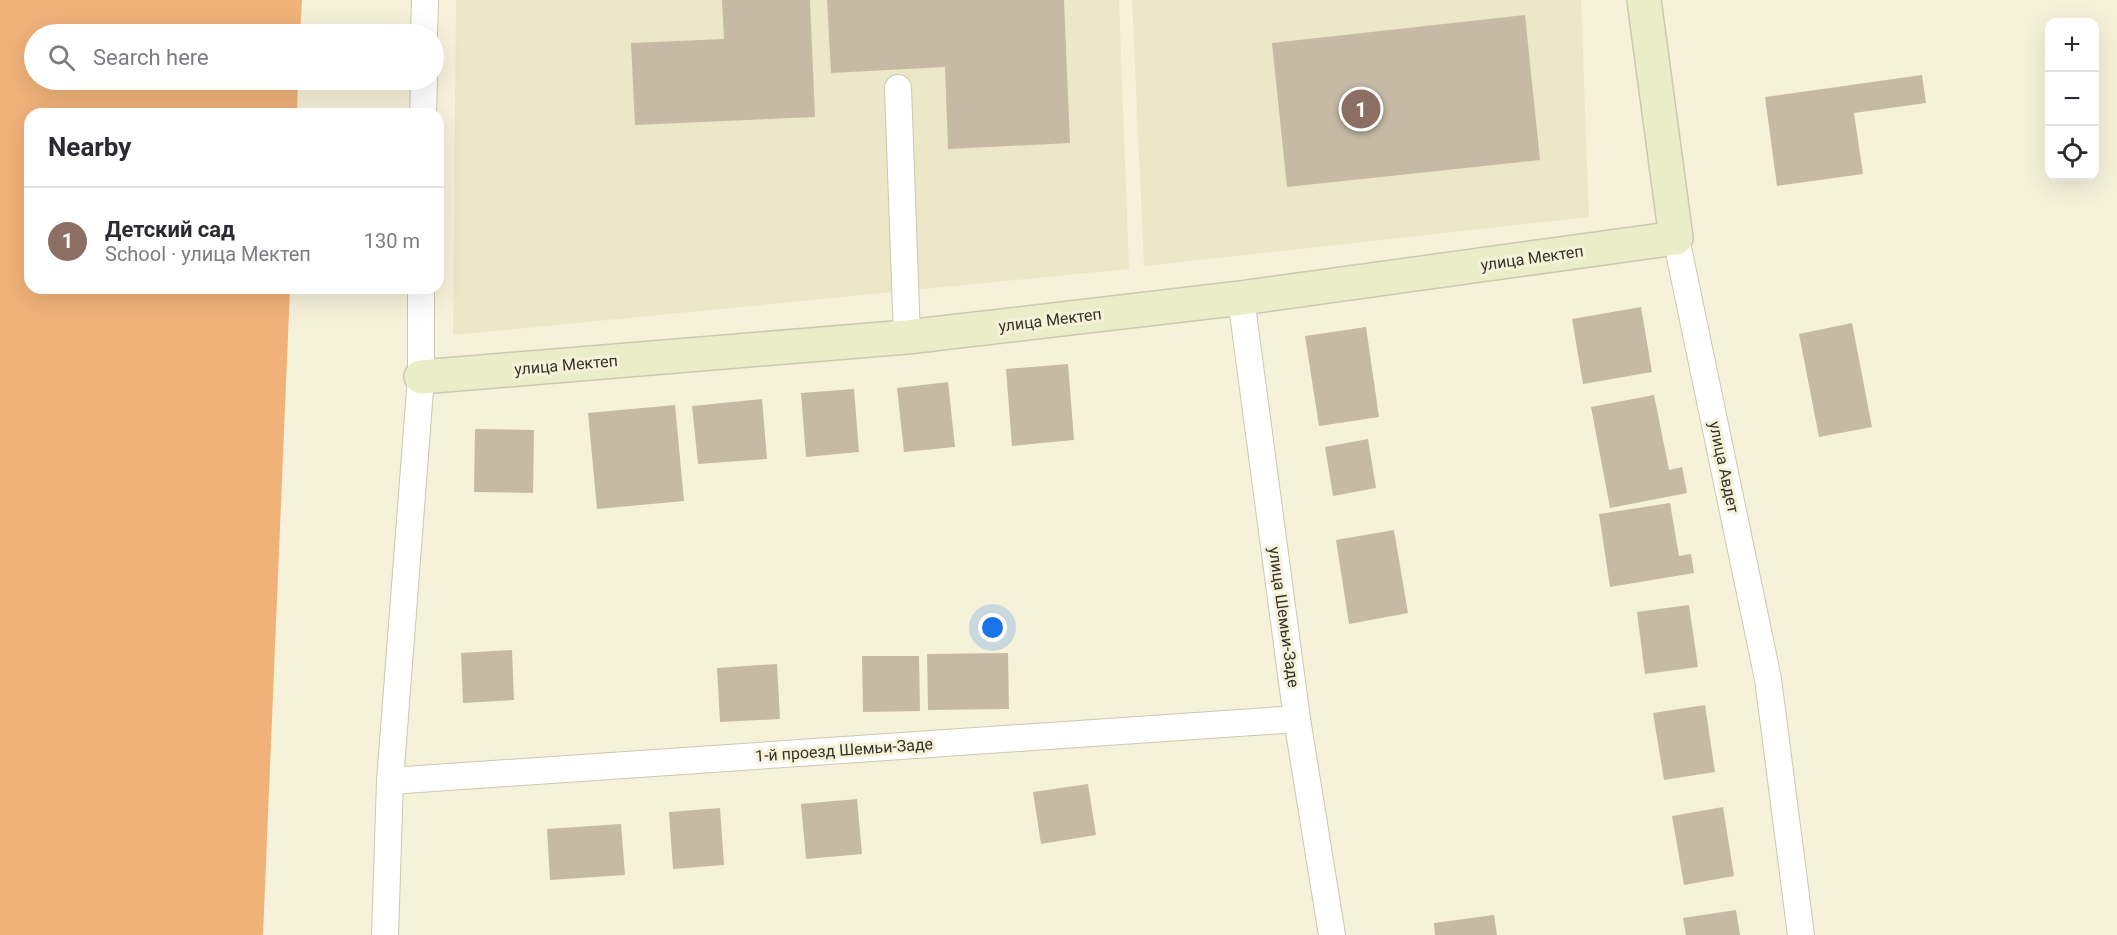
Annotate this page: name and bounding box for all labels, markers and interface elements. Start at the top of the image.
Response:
map controls [2045,18,2099,180]
button: + [2045,18,2099,72]
search box [24,24,444,90]
icon: search [45,41,78,74]
text: Search here [93,45,209,70]
button: − [2045,72,2099,126]
pin: 1 [1342,86,1380,132]
button: locate [2045,126,2099,180]
text: Nearby [48,132,131,162]
text: Детский сад [105,217,235,242]
text: 1 [62,229,73,253]
text: 130 m [364,229,420,253]
street label: улица Мектеп [1479,241,1585,275]
text: School · улица Мектеп [105,242,311,266]
street label: улица Мектеп [997,304,1103,336]
street label: улица Мектеп [513,351,619,379]
street label: улица Авдет [1705,419,1743,515]
street label: улица Шемьи-Заде [1265,545,1303,689]
your location [978,613,1007,642]
street label: 1-й проезд Шемьи-Заде [754,734,934,766]

